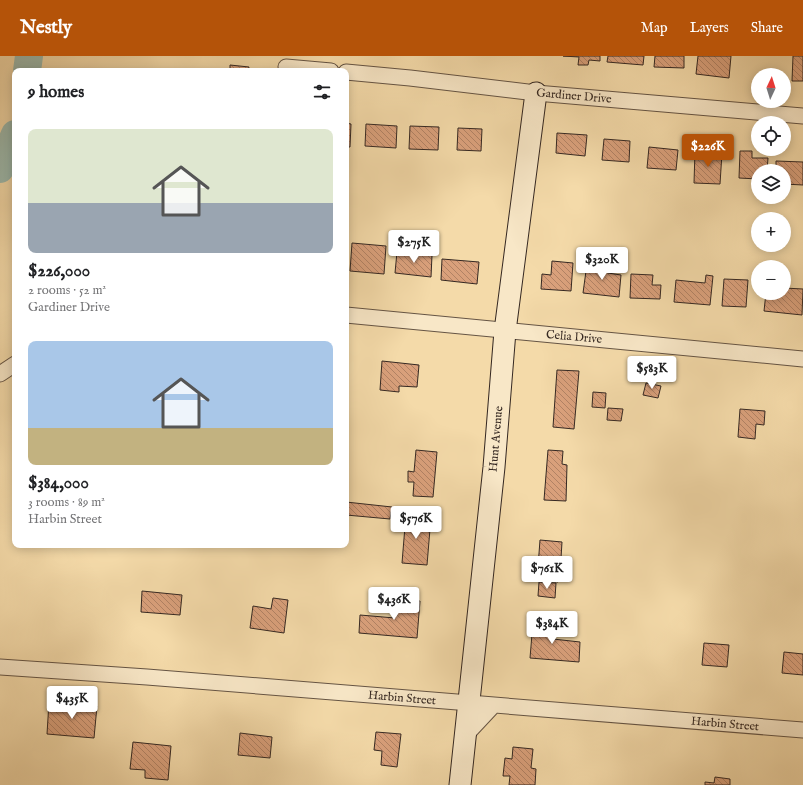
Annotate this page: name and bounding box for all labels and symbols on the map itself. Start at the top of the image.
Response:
north arrow [751,68,791,108]
street label: Gardiner Drive [536,85,613,107]
pin: $226K [680,134,736,168]
pin: $275K [386,230,442,264]
pin: $320K [574,247,630,281]
street label: Celia Drive [545,327,603,347]
pin: $583K [624,356,680,390]
street label: Hunt Avenue [486,405,506,473]
pin: $576K [388,506,444,540]
pin: $761K [519,556,575,590]
pin: $436K [366,587,422,621]
pin: $384K [524,611,580,645]
pin: $435K [44,686,100,720]
street label: Harbin Street [367,688,437,708]
street label: Harbin Street [690,714,760,734]

